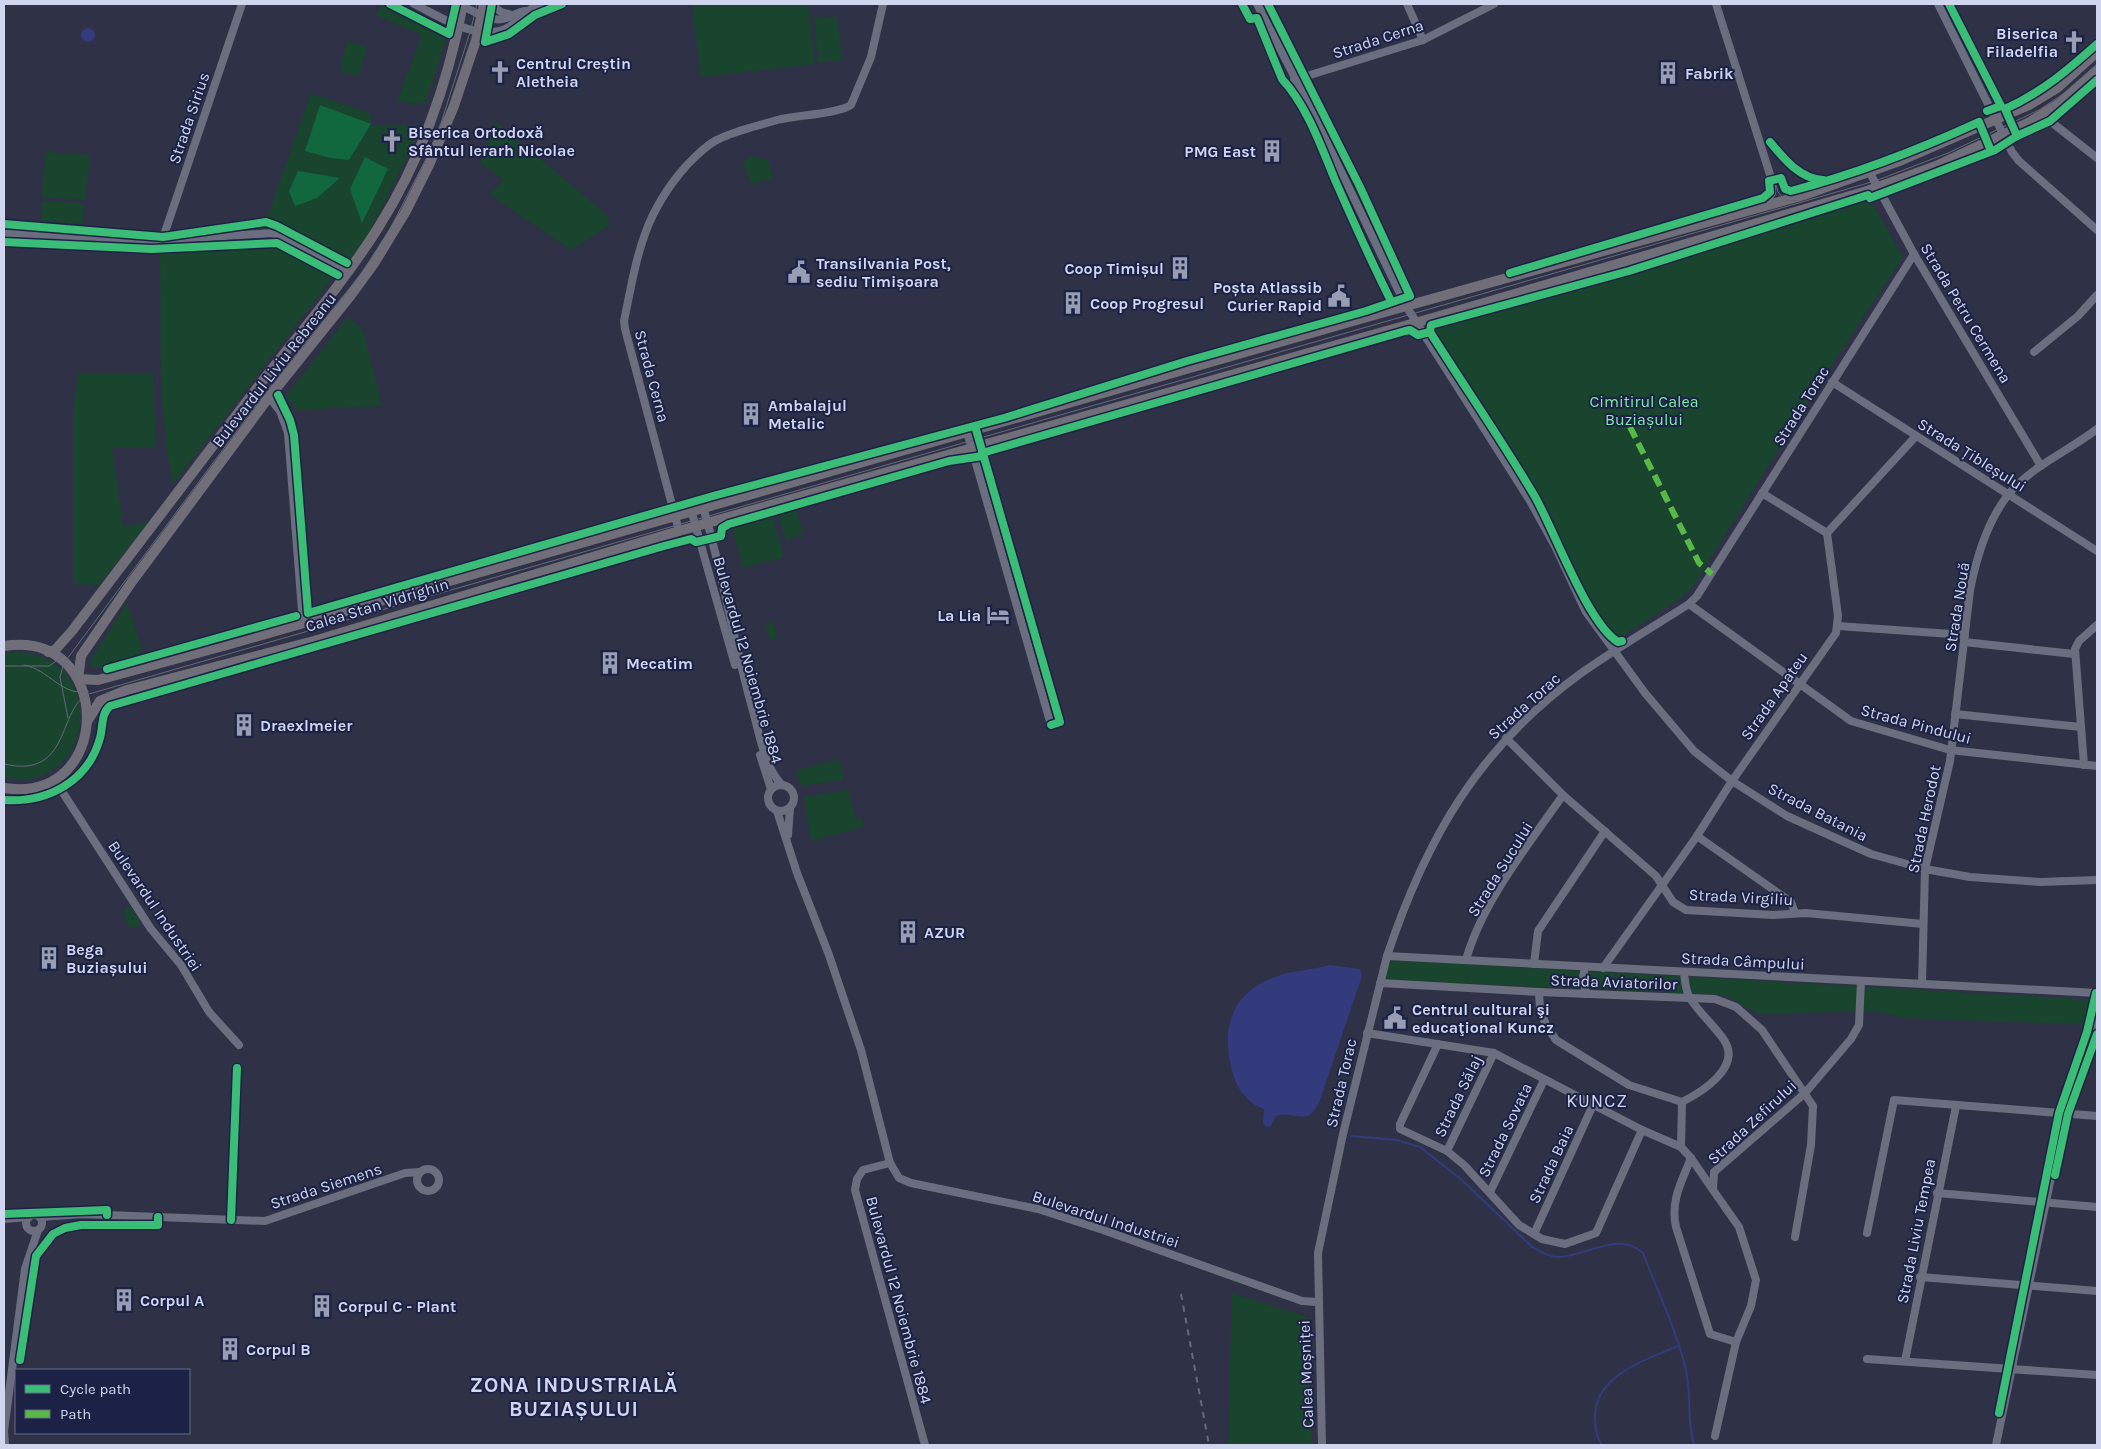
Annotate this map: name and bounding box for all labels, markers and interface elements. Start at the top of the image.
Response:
street label: Strada Cerna [1330,15,1426,63]
place label: Biserica Filadelfia [1986,24,2058,61]
church icon: Biserica Filadelfia [2061,29,2087,55]
place label: Centrul Creștin Aletheia [516,54,631,91]
church icon: Centrul Creștin Aletheia [487,59,513,85]
building icon: Fabrik [1655,60,1681,86]
place label: Fabrik [1685,64,1734,83]
street label: Strada Sirius [164,70,214,166]
place label: Biserica Ortodoxă Sfântul Ierarh Nicolae [408,123,575,160]
church icon: Biserica Ortodoxă Sfântul Ierarh Nicolae [379,128,405,154]
building icon: PMG East [1259,138,1285,164]
place label: PMG East [1184,142,1256,161]
street label: Strada Petru Cermena [1917,239,2015,387]
place label: Transilvania Post, sediu Timișoara [816,254,951,291]
building icon: Coop Timișul [1167,255,1193,281]
public building icon: Transilvania Post, sediu Timișoara [786,259,812,285]
place label: Coop Timișul [1064,259,1164,278]
place label: Poșta Atlassib Curier Rapid [1213,278,1322,315]
public building icon: Poșta Atlassib Curier Rapid [1326,283,1352,309]
street label: Bulevardul Liviu Rebreanu [208,289,340,451]
building icon: Coop Progresul [1060,290,1086,316]
place label: Coop Progresul [1090,294,1204,313]
street label: Strada Cerna [631,328,673,424]
street label: Strada Torac [1769,363,1833,449]
park label: Cimitirul Calea Buziașului [1590,392,1698,429]
place label: Ambalajul Metalic [768,396,847,433]
building icon: Ambalajul Metalic [738,401,764,427]
street label: Strada Țibleșului [1914,414,2030,496]
street label: Bulevardul 12 Noiembrie 1884 [709,554,787,766]
street label: Strada Nouă [1941,561,1973,653]
street label: Calea Stan Vidrighin [303,574,451,636]
hotel icon: La Lia [985,602,1011,628]
place label: La Lia [937,606,981,625]
street label: Strada Apateu [1736,648,1812,744]
building icon: Mecatim [597,650,623,676]
place label: Mecatim [626,654,693,673]
street label: Strada Torac [1484,669,1564,743]
street label: Strada Pindului [1859,700,1973,748]
building icon: Draexlmeier [231,712,257,738]
place label: Draexlmeier [260,716,353,735]
street label: Strada Herodot [1903,763,1945,875]
street label: Strada Batania [1765,779,1871,845]
street label: Strada Sucului [1463,818,1537,920]
street label: Bulevardul Industriei [104,837,206,975]
street label: Strada Virgiliu [1688,885,1794,909]
building icon: AZUR [895,919,921,945]
place label: AZUR [924,923,965,942]
place label: Bega Buziașului [66,940,148,977]
building icon: Bega Buziașului [36,945,62,971]
street label: Strada Câmpului [1681,948,1805,974]
street label: Strada Aviatorilor [1550,970,1678,994]
place label: Centrul cultural şi educaţional Kuncz [1412,1000,1554,1037]
public building icon: Centrul cultural şi educaţional Kuncz [1382,1005,1408,1031]
street label: Strada Torac [1322,1037,1360,1129]
street label: Strada Sălaj [1430,1052,1486,1140]
street label: Strada Zefirului [1704,1076,1800,1168]
street label: Strada Sovata [1474,1080,1536,1180]
district label: KUNCZ [1566,1090,1628,1112]
street label: Strada Baia [1524,1122,1578,1206]
street label: Strada Liviu Tempea [1893,1157,1939,1305]
street label: Strada Siemens [268,1159,384,1213]
street label: Bulevardul Industriei [1030,1186,1182,1252]
street label: Bulevardul 12 Noiembrie 1884 [862,1194,936,1406]
building icon: Corpul A [111,1287,137,1313]
place label: Corpul A [140,1291,204,1310]
building icon: Corpul C - Plant [309,1293,335,1319]
place label: Corpul C - Plant [338,1297,456,1316]
street label: Calea Moșniței [1295,1320,1317,1428]
building icon: Corpul B [217,1336,243,1362]
place label: Corpul B [246,1340,311,1359]
legend [15,1369,190,1434]
district label: ZONA INDUSTRIALĂ BUZIAȘULUI [470,1372,678,1421]
text: Cycle path [60,1380,131,1398]
text: Path [60,1405,91,1423]

